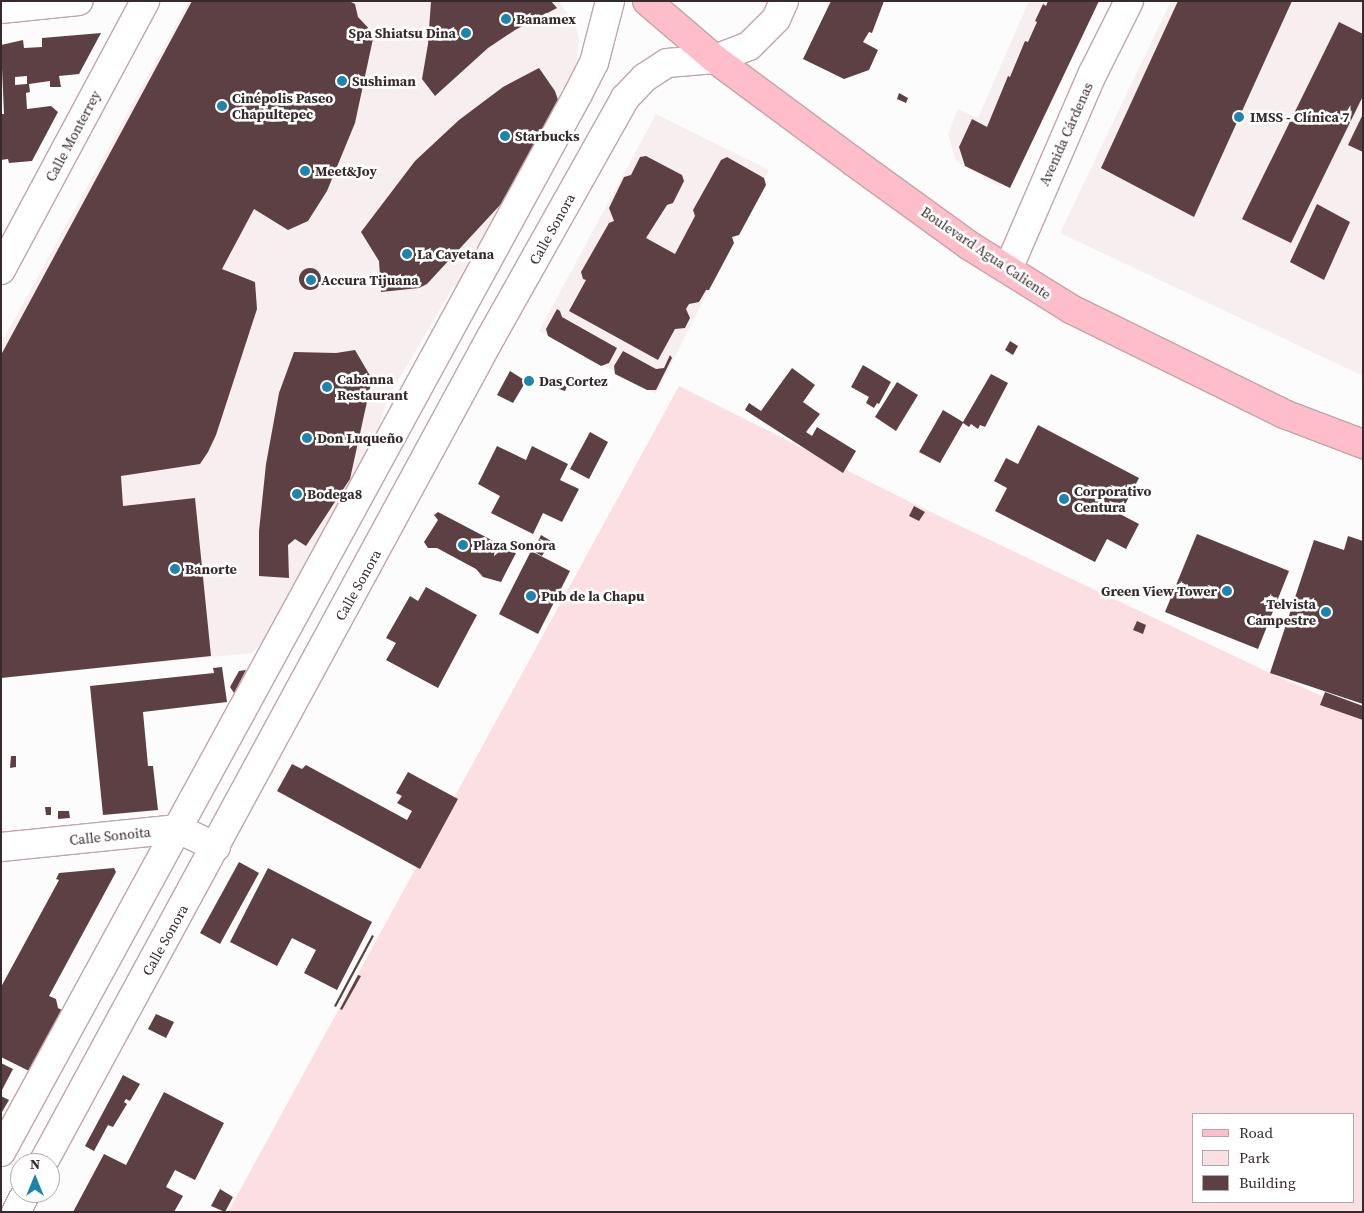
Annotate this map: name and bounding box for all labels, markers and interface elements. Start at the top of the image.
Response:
place label: Banamex [516,11,576,27]
marker: Banamex [500,13,512,25]
place label: Spa Shiatsu Dina [349,25,456,41]
marker: Spa Shiatsu Dina [460,27,472,39]
place label: Sushiman [352,73,416,89]
marker: Sushiman [336,75,348,87]
street label: Avenida Cárdenas [1036,80,1096,188]
street label: Calle Monterrey [42,88,104,184]
place label: Cinépolis Paseo Chapultepec [232,90,333,122]
marker: Cinépolis Paseo Chapultepec [216,100,228,112]
place label: IMSS - Clínica 7 [1250,109,1350,125]
marker: IMSS - Clínica 7 [1232,110,1246,124]
place label: Starbucks [515,128,580,144]
marker: Starbucks [499,130,511,142]
place label: Meet&Joy [315,163,377,179]
marker: Meet&Joy [299,165,311,177]
street label: Calle Sonora [526,191,578,267]
street label: Boulevard Agua Caliente [918,203,1054,303]
place label: La Cayetana [417,246,494,262]
marker: La Cayetana [401,248,413,260]
place label: Accura Tijuana [321,272,419,288]
marker: Accura Tijuana [305,274,317,286]
place label: Cabanna Restaurant [337,371,408,404]
place label: Das Cortez [539,373,607,389]
marker: Das Cortez [523,375,535,387]
marker: Cabanna Restaurant [321,381,333,393]
place label: Don Luqueño [317,430,403,446]
marker: Don Luqueño [301,432,313,444]
place label: Corporativo Centura [1074,483,1152,516]
place label: Bodega8 [307,486,362,502]
marker: Bodega8 [291,488,303,500]
marker: Corporativo Centura [1058,493,1070,505]
place label: Plaza Sonora [473,537,556,553]
marker: Plaza Sonora [457,539,469,551]
street label: Calle Sonora [332,547,384,623]
place label: Banorte [185,561,237,577]
marker: Banorte [169,563,181,575]
place label: Green View Tower [1101,583,1217,599]
marker: Green View Tower [1221,585,1233,597]
place label: Pub de la Chapu [541,588,644,604]
marker: Pub de la Chapu [525,590,537,602]
place label: Telvista Campestre [1246,596,1316,628]
marker: Telvista Campestre [1320,606,1332,618]
street label: Calle Sonoita [69,823,151,849]
street label: Calle Sonora [139,902,191,978]
legend [1192,1113,1354,1203]
text: Road [1239,1122,1273,1143]
text: Park [1239,1147,1270,1168]
north arrow [10,1153,60,1203]
text: N [30,1154,40,1174]
text: Building [1239,1172,1296,1193]

